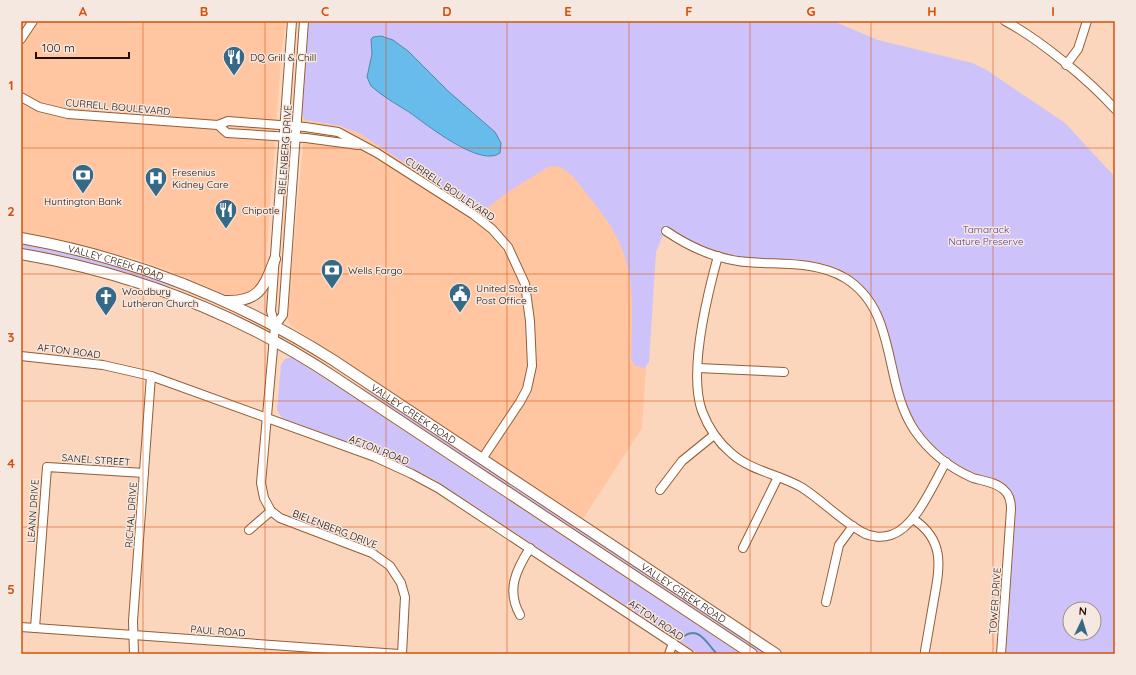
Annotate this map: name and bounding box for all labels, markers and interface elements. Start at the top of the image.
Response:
text: A [79,3,88,19]
text: B [200,3,208,19]
text: C [321,3,329,19]
text: D [442,3,452,19]
text: E [564,3,572,19]
text: F [685,3,693,19]
text: G [806,3,816,19]
text: H [927,3,937,19]
text: I [1051,3,1055,19]
scale bar [36,34,129,60]
text: 100 m [42,40,75,55]
restaurant icon: DQ Grill & Chill [221,44,247,77]
place label: DQ Grill & Chill [250,51,316,64]
text: 1 [8,77,14,93]
street label: CURRELL BOULEVARD [65,96,171,118]
street label: BIELENBERG DRIVE [275,104,295,195]
street label: CURRELL BOULEVARD [403,154,497,224]
bank icon: Huntington Bank [70,162,96,195]
hospital icon: Fresenius Kidney Care [143,165,169,198]
place label: Fresenius Kidney Care [172,166,229,191]
place label: Huntington Bank [44,195,122,208]
restaurant icon: Chipotle [213,197,239,230]
text: 2 [7,203,15,219]
place label: Chipotle [242,204,280,217]
park label: Tamarack Nature Preserve [948,223,1024,248]
street label: VALLEY CREEK ROAD [67,242,166,283]
bank icon: Wells Fargo [319,257,345,290]
place label: Wells Fargo [348,264,402,277]
public building icon: United States Post Office [447,281,473,314]
place label: United States Post Office [476,282,538,307]
church icon: Woodbury Lutheran Church [93,284,119,317]
place label: Woodbury Lutheran Church [122,285,198,310]
text: 3 [8,329,15,345]
street label: AFTON ROAD [37,341,101,361]
street label: VALLEY CREEK ROAD [369,381,459,447]
street label: AFTON ROAD [347,432,411,468]
street label: SANEL STREET [61,451,131,469]
text: 4 [7,455,15,471]
street label: LEANN DRIVE [24,479,42,543]
street label: RICHAL DRIVE [122,481,140,548]
street label: BIELENBERG DRIVE [291,507,380,551]
street label: VALLEY CREEK ROAD [639,560,729,626]
street label: TOWER DRIVE [986,567,1004,635]
text: 5 [7,581,15,597]
street label: AFTON ROAD [626,597,686,643]
north arrow [1062,601,1102,641]
text: N [1078,604,1087,618]
street label: PAUL ROAD [190,623,246,639]

